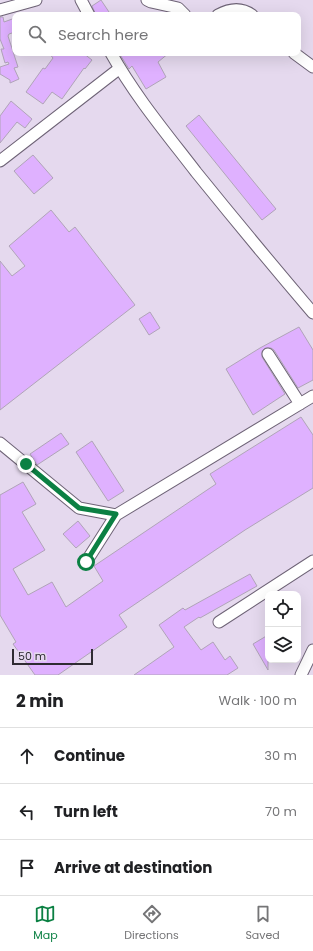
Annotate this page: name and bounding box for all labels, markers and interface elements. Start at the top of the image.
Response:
search box [12,12,301,56]
icon: search [26,23,48,45]
text: Search here [58,24,148,45]
route end [17,455,35,473]
route start [77,553,95,571]
map controls [265,591,301,663]
button: locate [265,591,301,627]
button: layers [265,627,301,663]
scale bar [12,647,93,666]
text: 50 m [18,648,46,664]
text: 2 min [16,689,64,713]
text: Walk · 100 m [219,691,297,710]
icon: ahead [16,745,38,767]
text: Continue [54,745,125,766]
text: 30 m [264,746,297,765]
icon: left [16,801,38,823]
text: Turn left [54,801,118,822]
text: 70 m [265,802,297,821]
icon: arrive [16,857,38,879]
text: Arrive at destination [54,857,212,878]
tab: Map [33,903,58,944]
tab: Directions [124,903,179,944]
tab: Saved [245,903,280,944]

